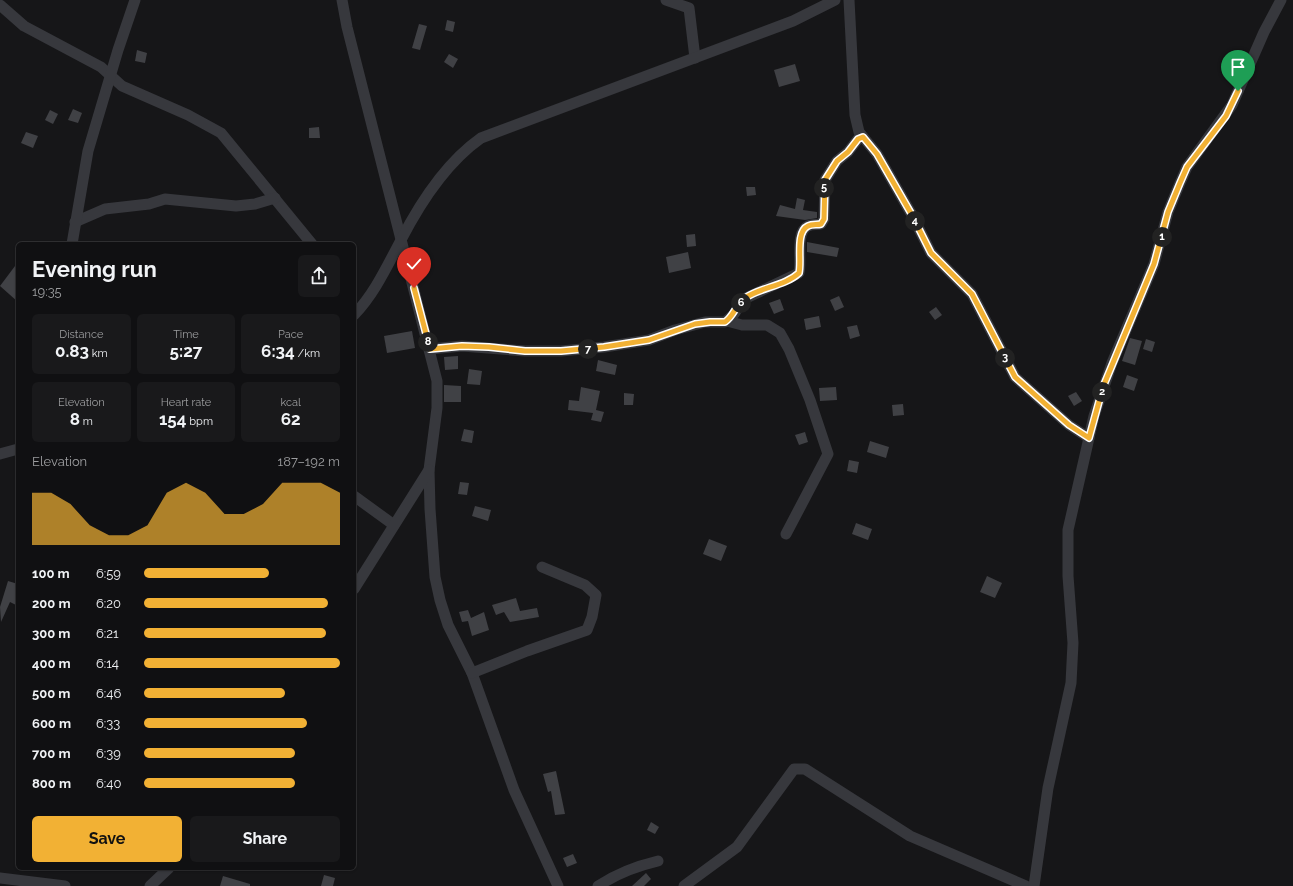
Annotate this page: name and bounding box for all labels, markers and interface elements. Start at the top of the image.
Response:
pin [1221,50,1255,91]
icon: arrive [1227,56,1249,78]
pin: 5 [814,178,834,198]
text: 5 [821,181,827,194]
pin: 4 [905,211,925,231]
text: 4 [912,214,918,227]
pin: 1 [1152,227,1172,247]
text: 1 [1159,230,1165,243]
pin [397,247,431,288]
icon: check [403,253,425,275]
button: share [298,255,340,297]
text: Evening run [32,256,157,282]
text: 19:35 [32,284,62,299]
pin: 6 [731,293,751,313]
text: 6 [738,296,744,309]
text: Distance [59,328,103,341]
text: Time [173,328,199,341]
text: Pace [278,328,303,341]
pin: 8 [418,332,438,352]
text: 8 [425,335,431,348]
pin: 7 [578,339,598,359]
text: 0.83 [55,341,89,361]
text: 5:27 [170,341,202,361]
text: 6:34 [261,341,295,361]
text: 7 [585,342,591,355]
text: km [89,347,108,360]
text: /km [295,347,320,360]
pin: 3 [995,348,1015,368]
text: 3 [1002,351,1008,364]
pin: 2 [1092,382,1112,402]
text: 2 [1099,385,1105,398]
text: Elevation [58,396,105,409]
text: Heart rate [161,396,211,409]
text: kcal [280,396,301,409]
text: 8 [70,409,80,429]
text: 154 [159,409,187,429]
text: 62 [281,409,301,429]
text: m [80,415,93,428]
text: bpm [187,415,213,428]
text: Elevation [32,454,87,469]
text: 187–192 m [278,454,340,469]
text: 100 m [32,566,70,581]
text: 6:59 [96,566,121,581]
text: 200 m [32,596,71,611]
text: 6:20 [96,596,121,611]
text: 300 m [32,626,70,641]
text: 6:21 [96,626,119,641]
text: 400 m [32,656,71,671]
text: 6:14 [96,656,119,671]
text: 500 m [32,686,70,701]
text: 6:46 [96,686,121,701]
text: 600 m [32,716,71,731]
text: 6:33 [96,716,120,731]
text: 700 m [32,746,70,761]
text: 6:39 [96,746,121,761]
text: 800 m [32,776,71,791]
text: 6:40 [96,776,121,791]
button: Save [32,816,182,862]
button: Share [190,816,340,862]

